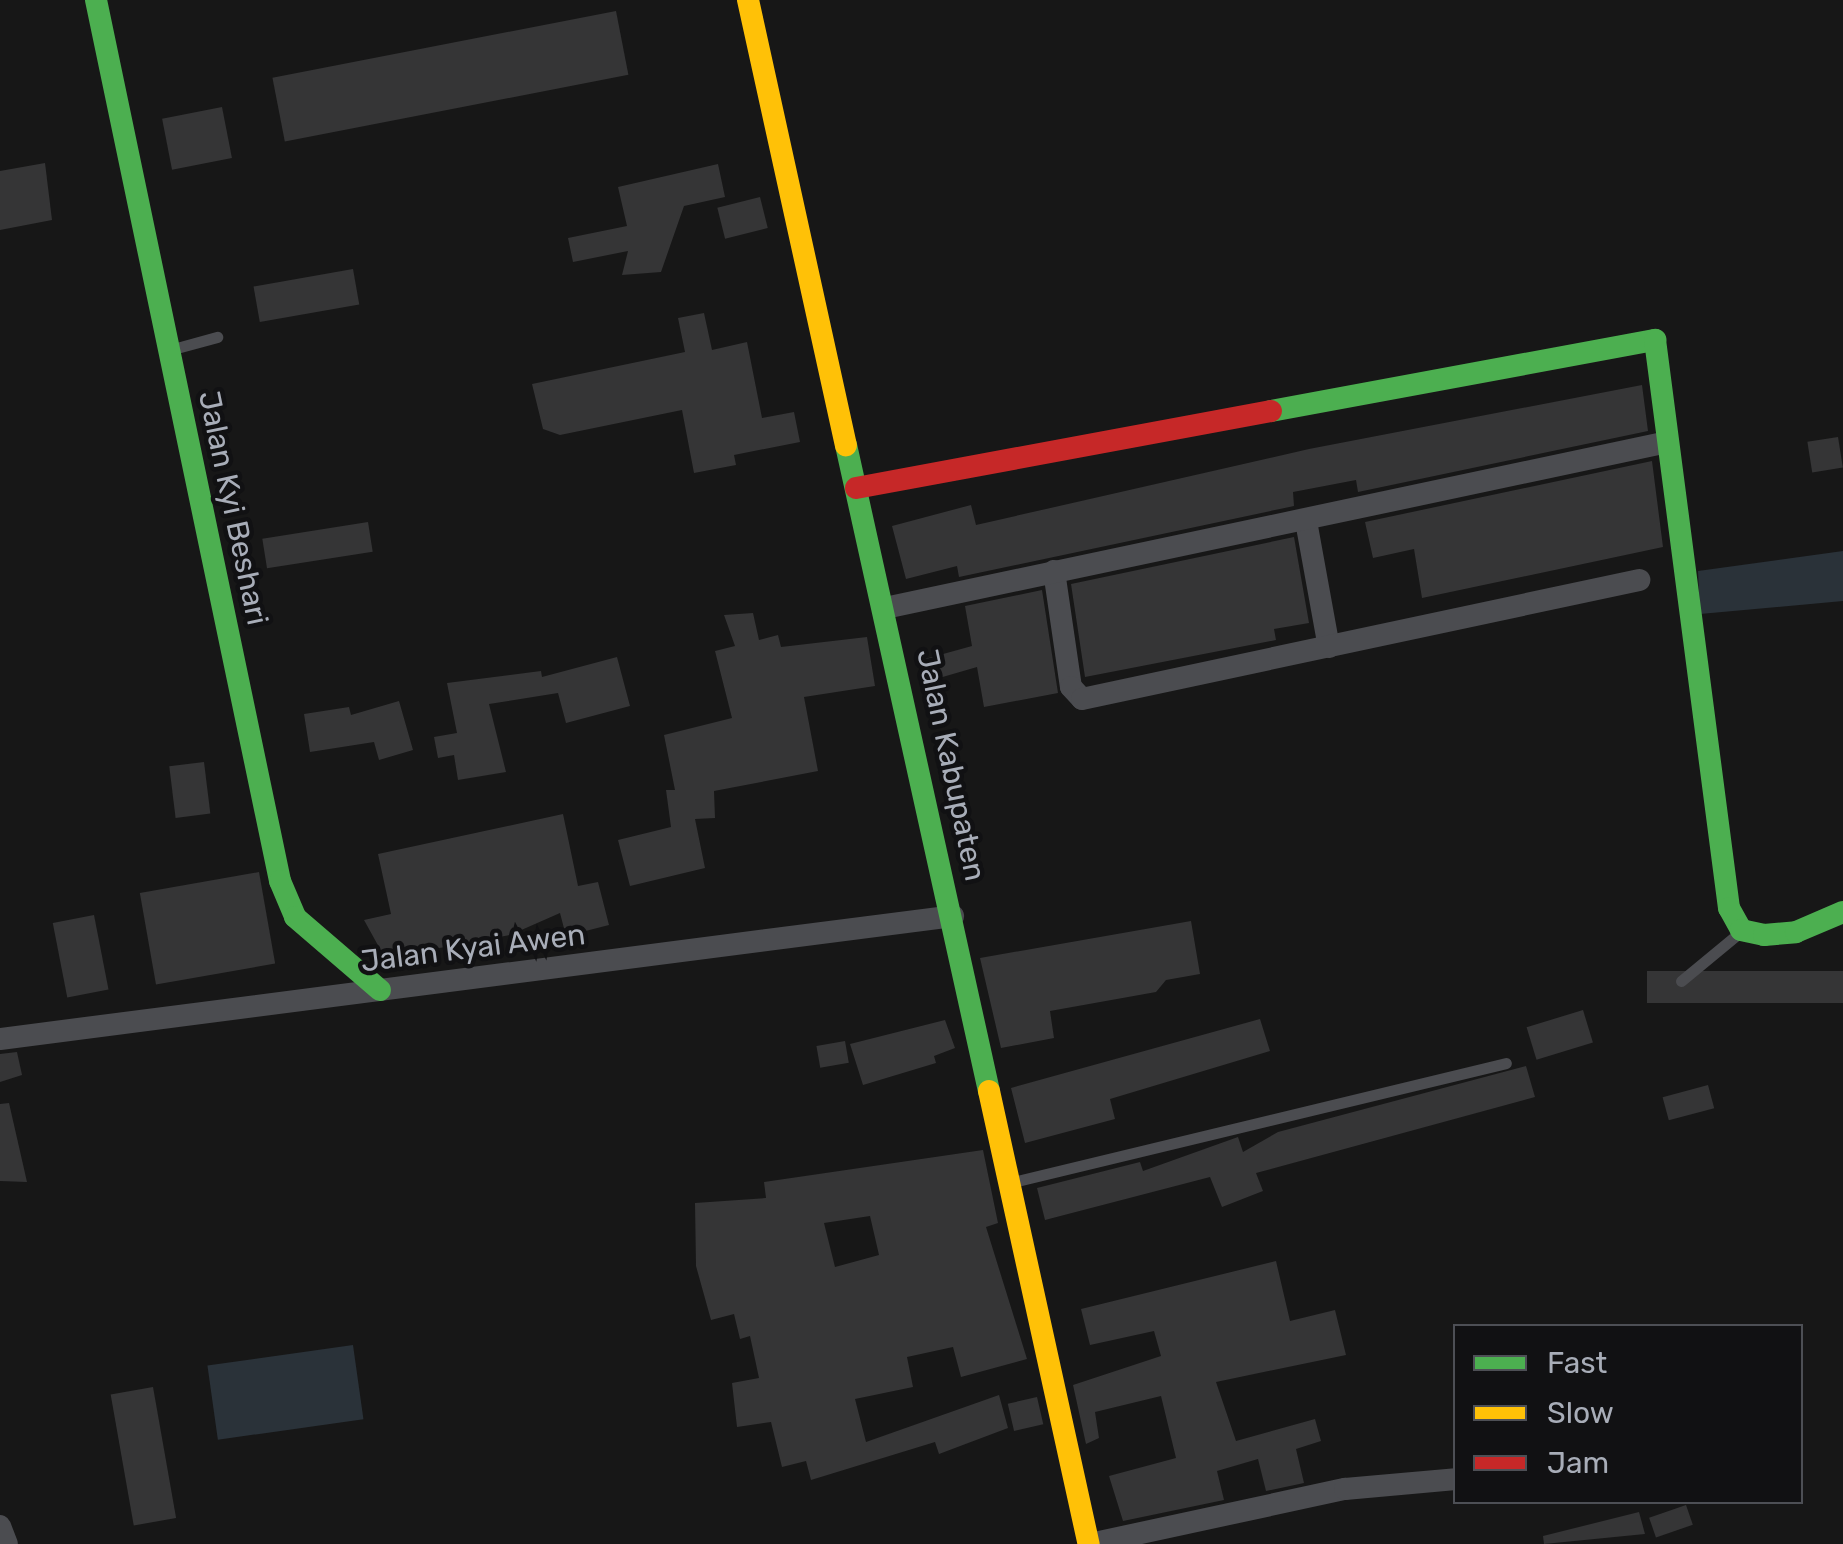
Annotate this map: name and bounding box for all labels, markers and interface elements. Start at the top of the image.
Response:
street label: Jalan Kyi Beshari [191,388,275,628]
street label: Jalan Kabupaten [909,646,993,884]
street label: Jalan Kyai Awen [358,916,588,980]
legend [1453,1324,1803,1504]
text: Fast [1547,1345,1607,1381]
text: Slow [1547,1395,1614,1431]
text: Jam [1547,1445,1609,1481]

